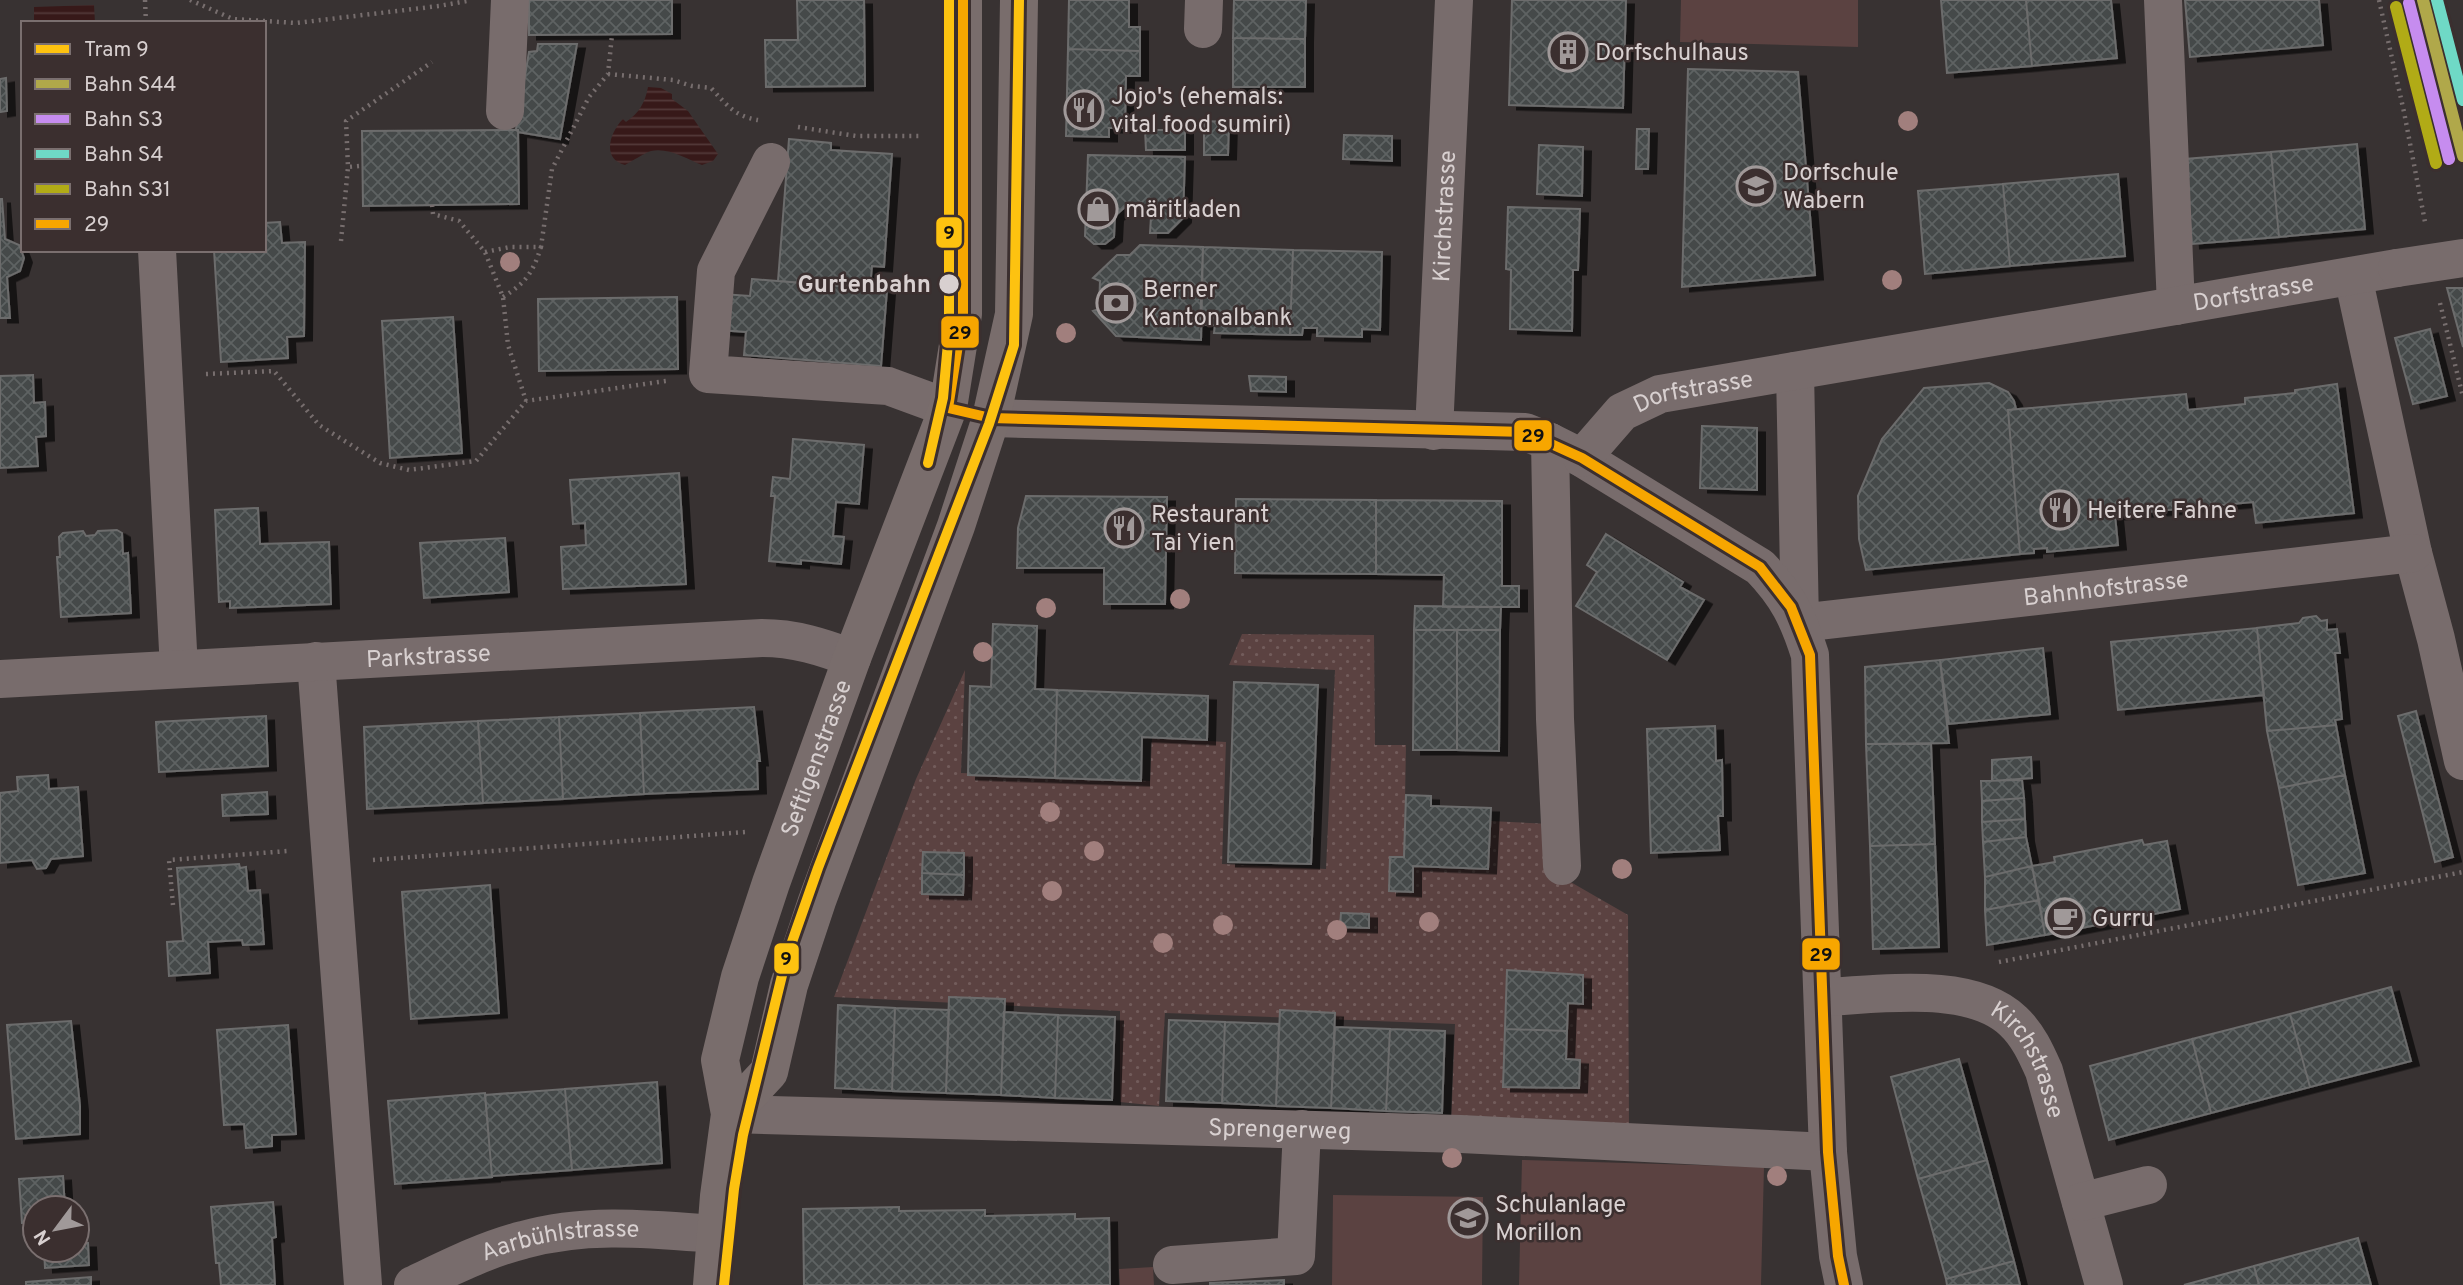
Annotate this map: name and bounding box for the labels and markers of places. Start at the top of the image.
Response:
building icon: Dorfschulhaus [1547,31,1589,73]
place label: Dorfschulhaus [1595,39,1749,69]
place label: Jojo's (ehemals: vital food sumiri) [1111,83,1292,141]
restaurant icon: Jojo's (ehemals: vital food sumiri) [1063,89,1105,131]
place label: Dorfschule Wabern [1783,159,1899,217]
school or university icon: Dorfschule Wabern [1735,165,1777,207]
shop icon: märitladen [1077,188,1119,230]
place label: märitladen [1125,196,1241,226]
place label: Gurtenbahn [797,271,931,301]
marker: Gurtenbahn [937,272,961,296]
place label: Berner Kantonalbank [1143,276,1292,334]
bank icon: Berner Kantonalbank [1095,282,1137,324]
restaurant icon: Heitere Fahne [2039,489,2081,531]
place label: Heitere Fahne [2087,497,2237,527]
place label: Restaurant Tai Yien [1151,501,1269,559]
restaurant icon: Restaurant Tai Yien [1103,507,1145,549]
cafe icon: Gurru [2044,897,2086,939]
place label: Gurru [2092,905,2154,935]
place label: Schulanlage Morillon [1495,1191,1626,1249]
school or university icon: Schulanlage Morillon [1447,1197,1489,1239]

